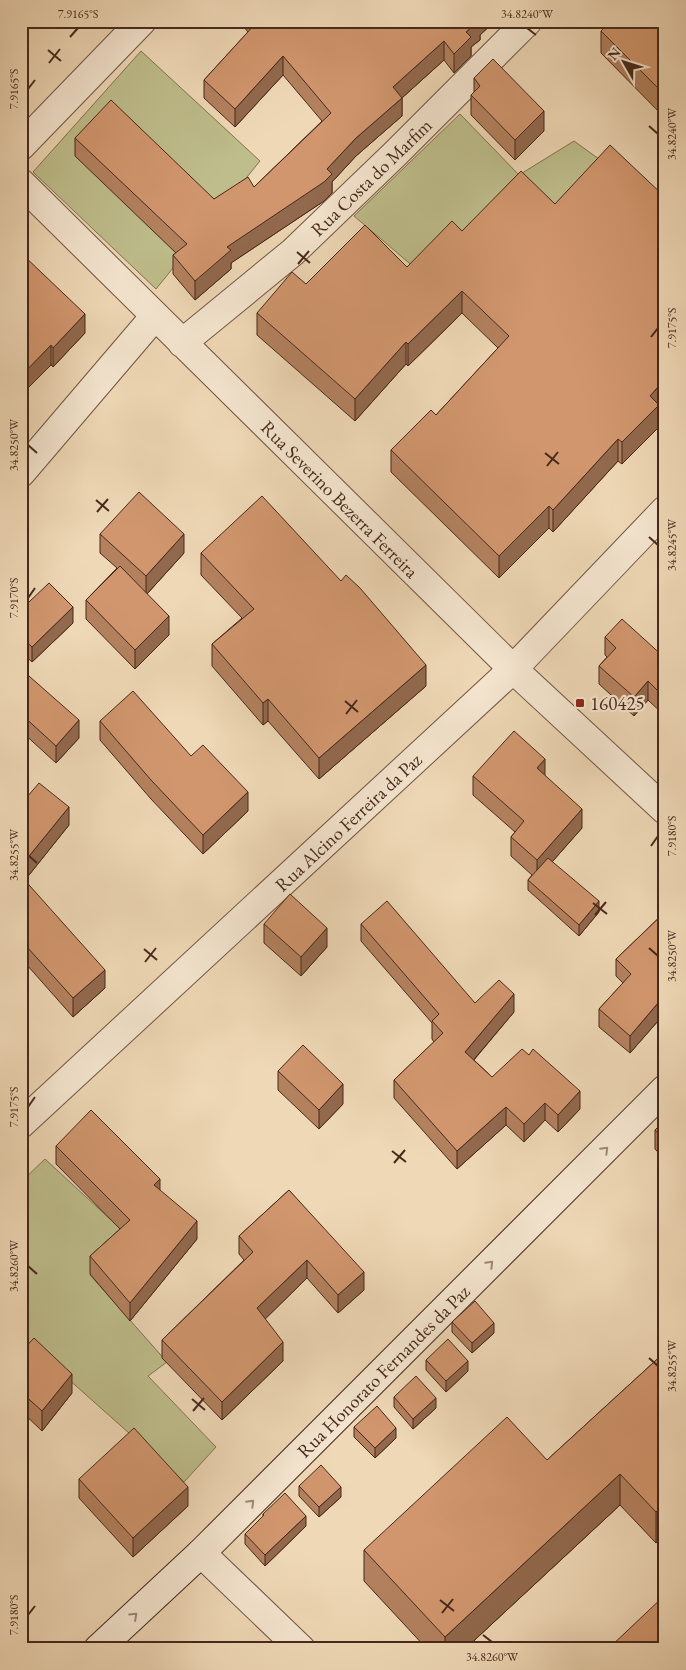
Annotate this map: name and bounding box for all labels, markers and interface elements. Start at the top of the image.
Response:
text: 7.9165°S [58,6,99,22]
text: 34.8240°W [501,6,554,22]
north arrow [598,38,648,88]
text: N [603,43,625,64]
text: 7.9165°S [6,68,22,109]
text: 34.8240°W [664,107,680,160]
street label: Rua Costa do Marfim [305,113,438,242]
text: 7.9175°S [664,307,680,348]
street label: Rua Severino Bezerra Ferreira [255,415,424,584]
text: 34.8250°W [6,418,22,471]
text: 34.8245°W [664,518,680,571]
text: 7.9170°S [6,577,22,618]
place label: 160425 [590,691,645,716]
marker: 160425 [574,697,586,709]
street label: Rua Alcino Ferreira da Paz [270,747,428,897]
text: 7.9180°S [664,815,680,856]
text: 34.8255°W [6,828,22,881]
text: 34.8250°W [664,929,680,982]
text: 7.9175°S [6,1086,22,1127]
one-way arrow [599,1146,608,1155]
text: 34.8260°W [6,1239,22,1292]
one-way arrow [484,1261,493,1270]
street label: Rua Honorato Fernandes da Paz [292,1279,476,1463]
text: 34.8255°W [664,1339,680,1392]
one-way arrow [245,1500,254,1509]
text: 7.9180°S [6,1594,22,1635]
one-way arrow [128,1612,137,1621]
text: 34.8260°W [466,1649,519,1665]

